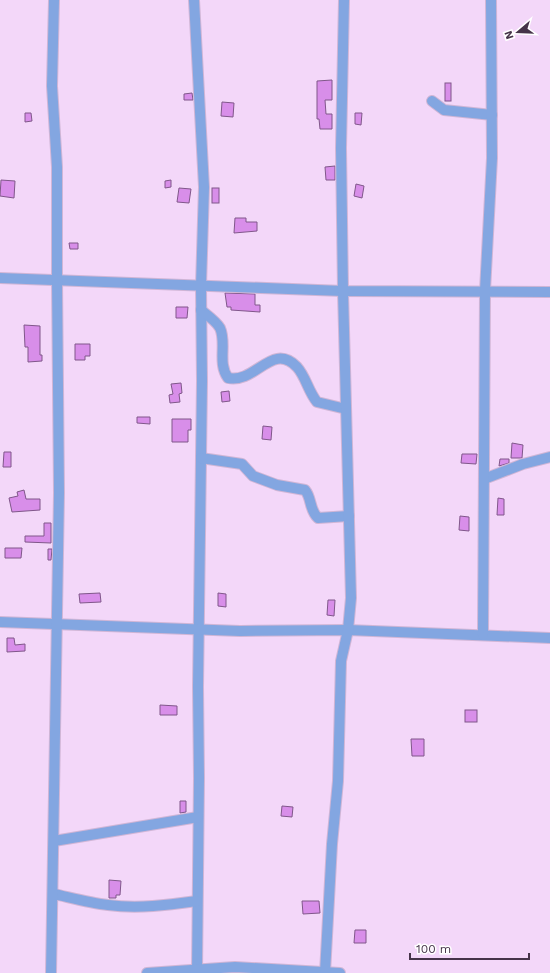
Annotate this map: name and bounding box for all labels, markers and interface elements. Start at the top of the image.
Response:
north arrow [498,12,538,52]
text: N [502,29,516,41]
scale bar [410,935,529,961]
text: 100 m [416,942,451,956]

